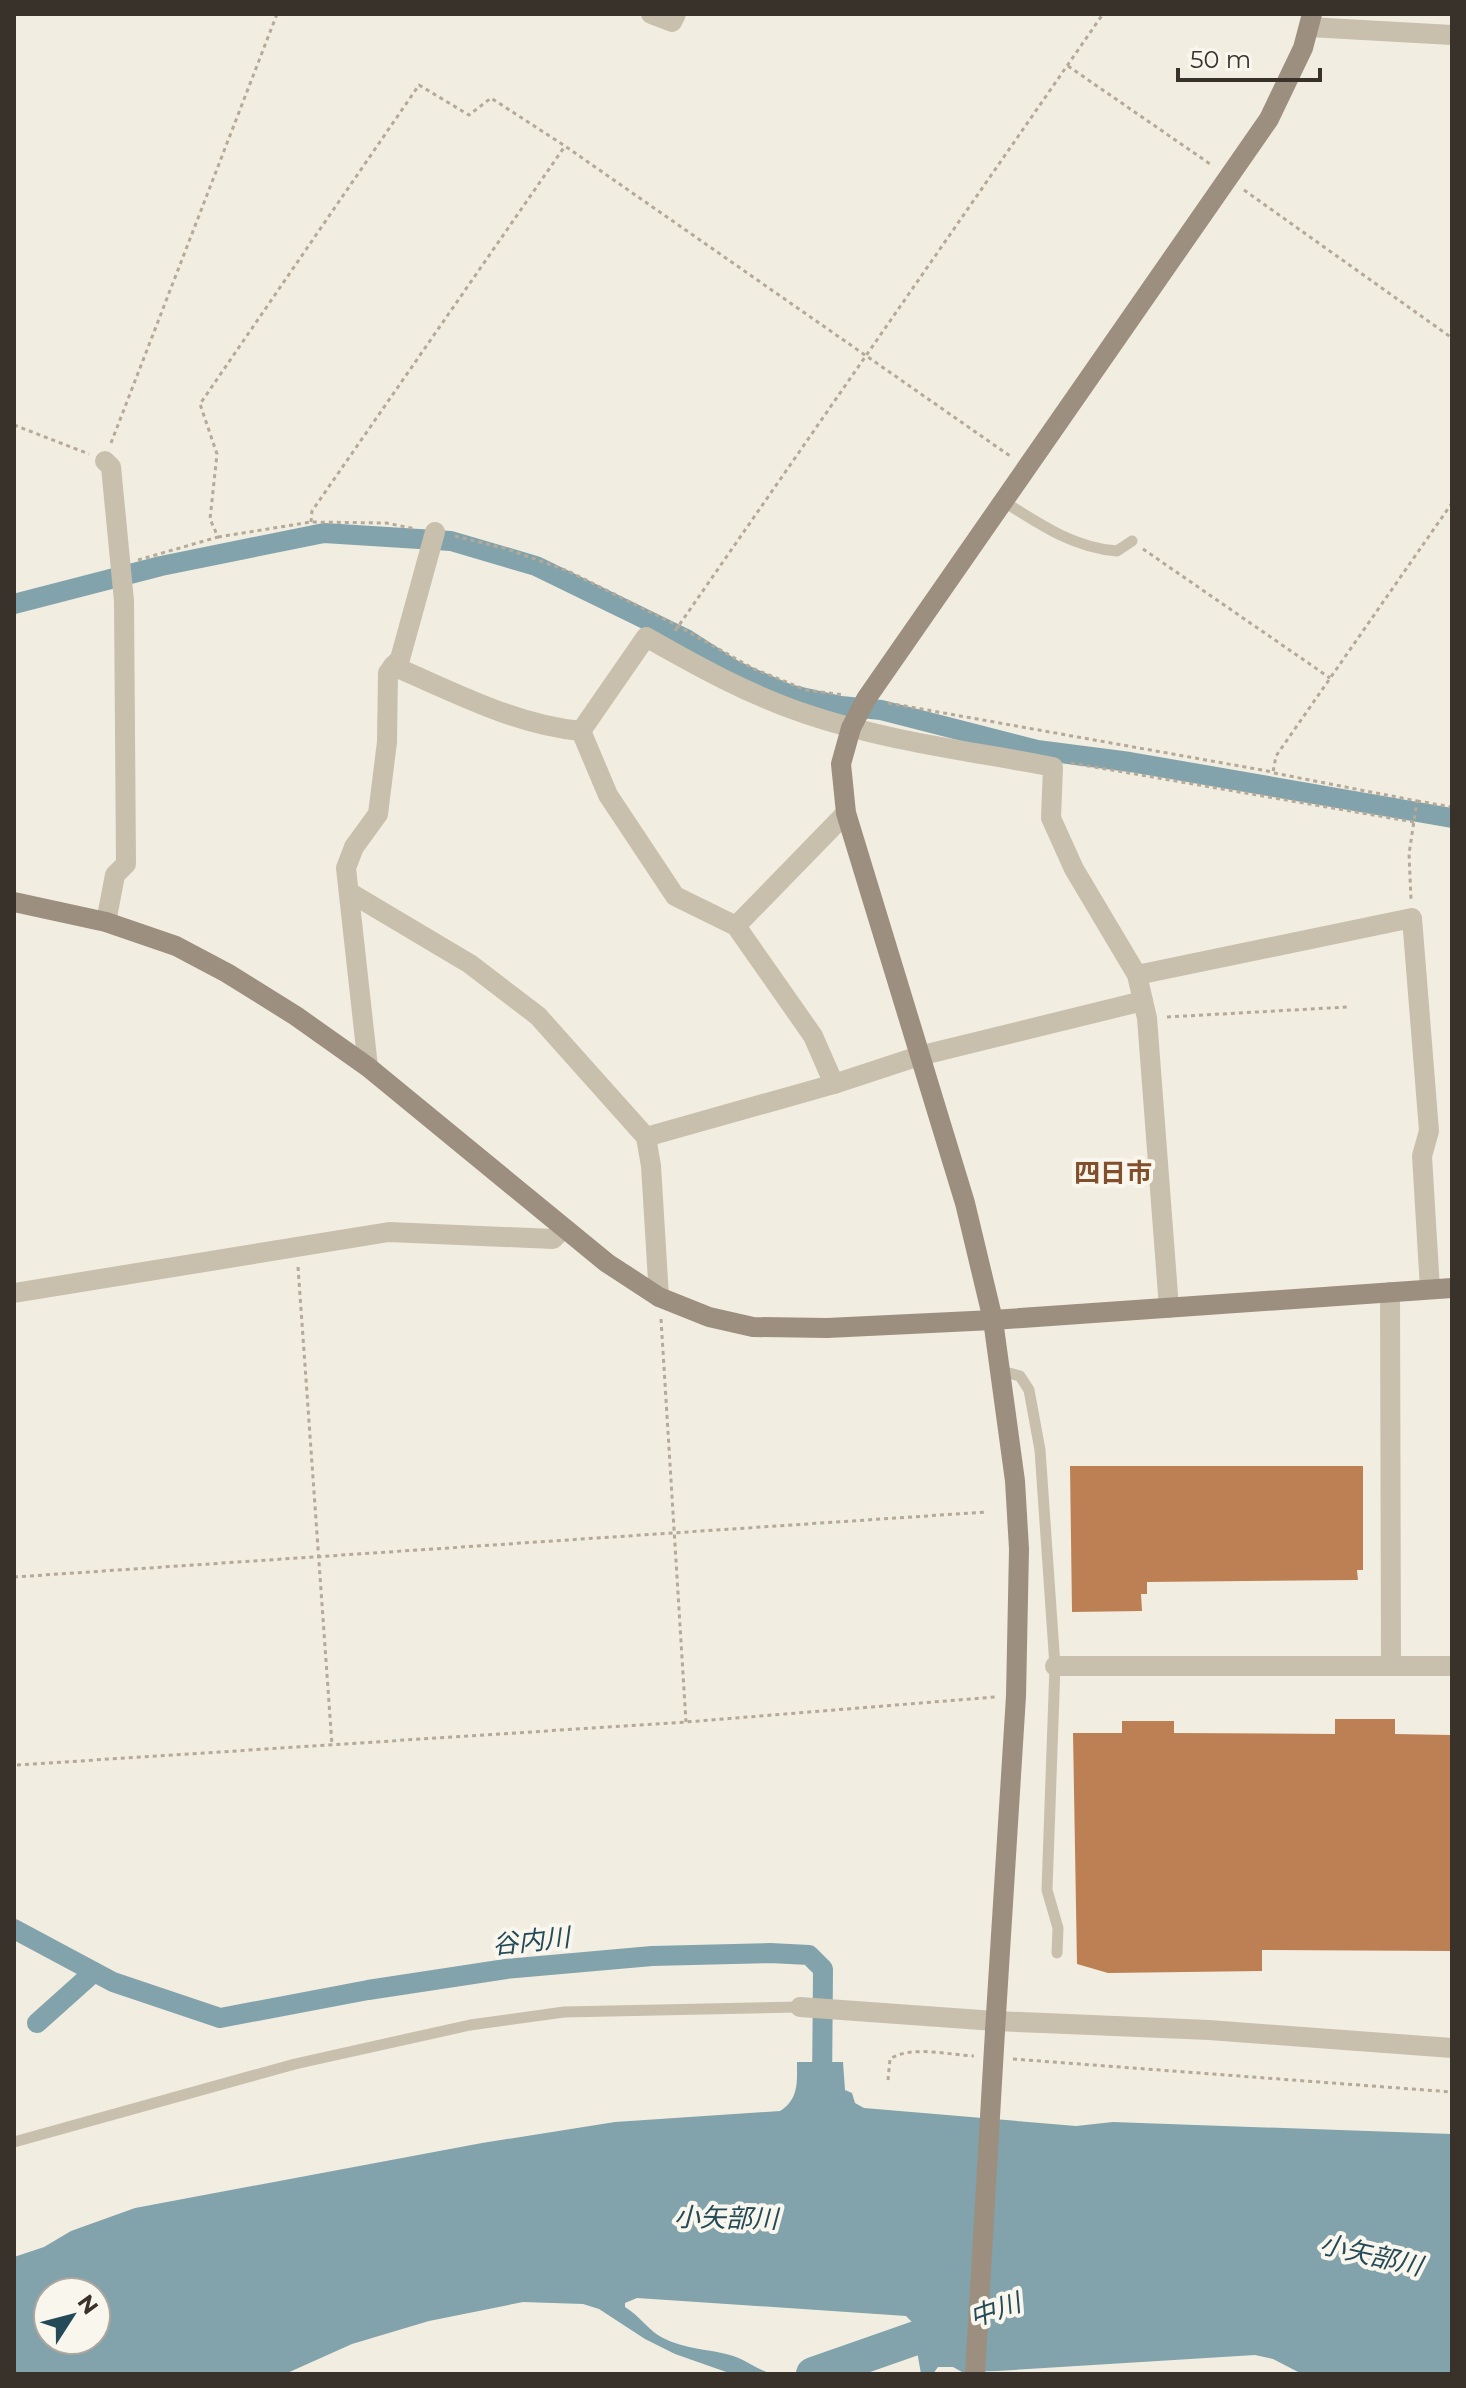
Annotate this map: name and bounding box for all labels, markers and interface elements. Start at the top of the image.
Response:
scale bar [1178,32,1320,82]
text: 50 m [1190,45,1251,74]
district label: 四日市 [1074,1157,1152,1189]
water label: 谷内川 [491,1921,574,1961]
water label: 小矢部川 [674,2201,781,2235]
water label: 小矢部川 [1317,2228,1428,2283]
north arrow [32,2276,112,2356]
water label: 中川 [965,2285,1028,2334]
text: N [72,2289,104,2320]

